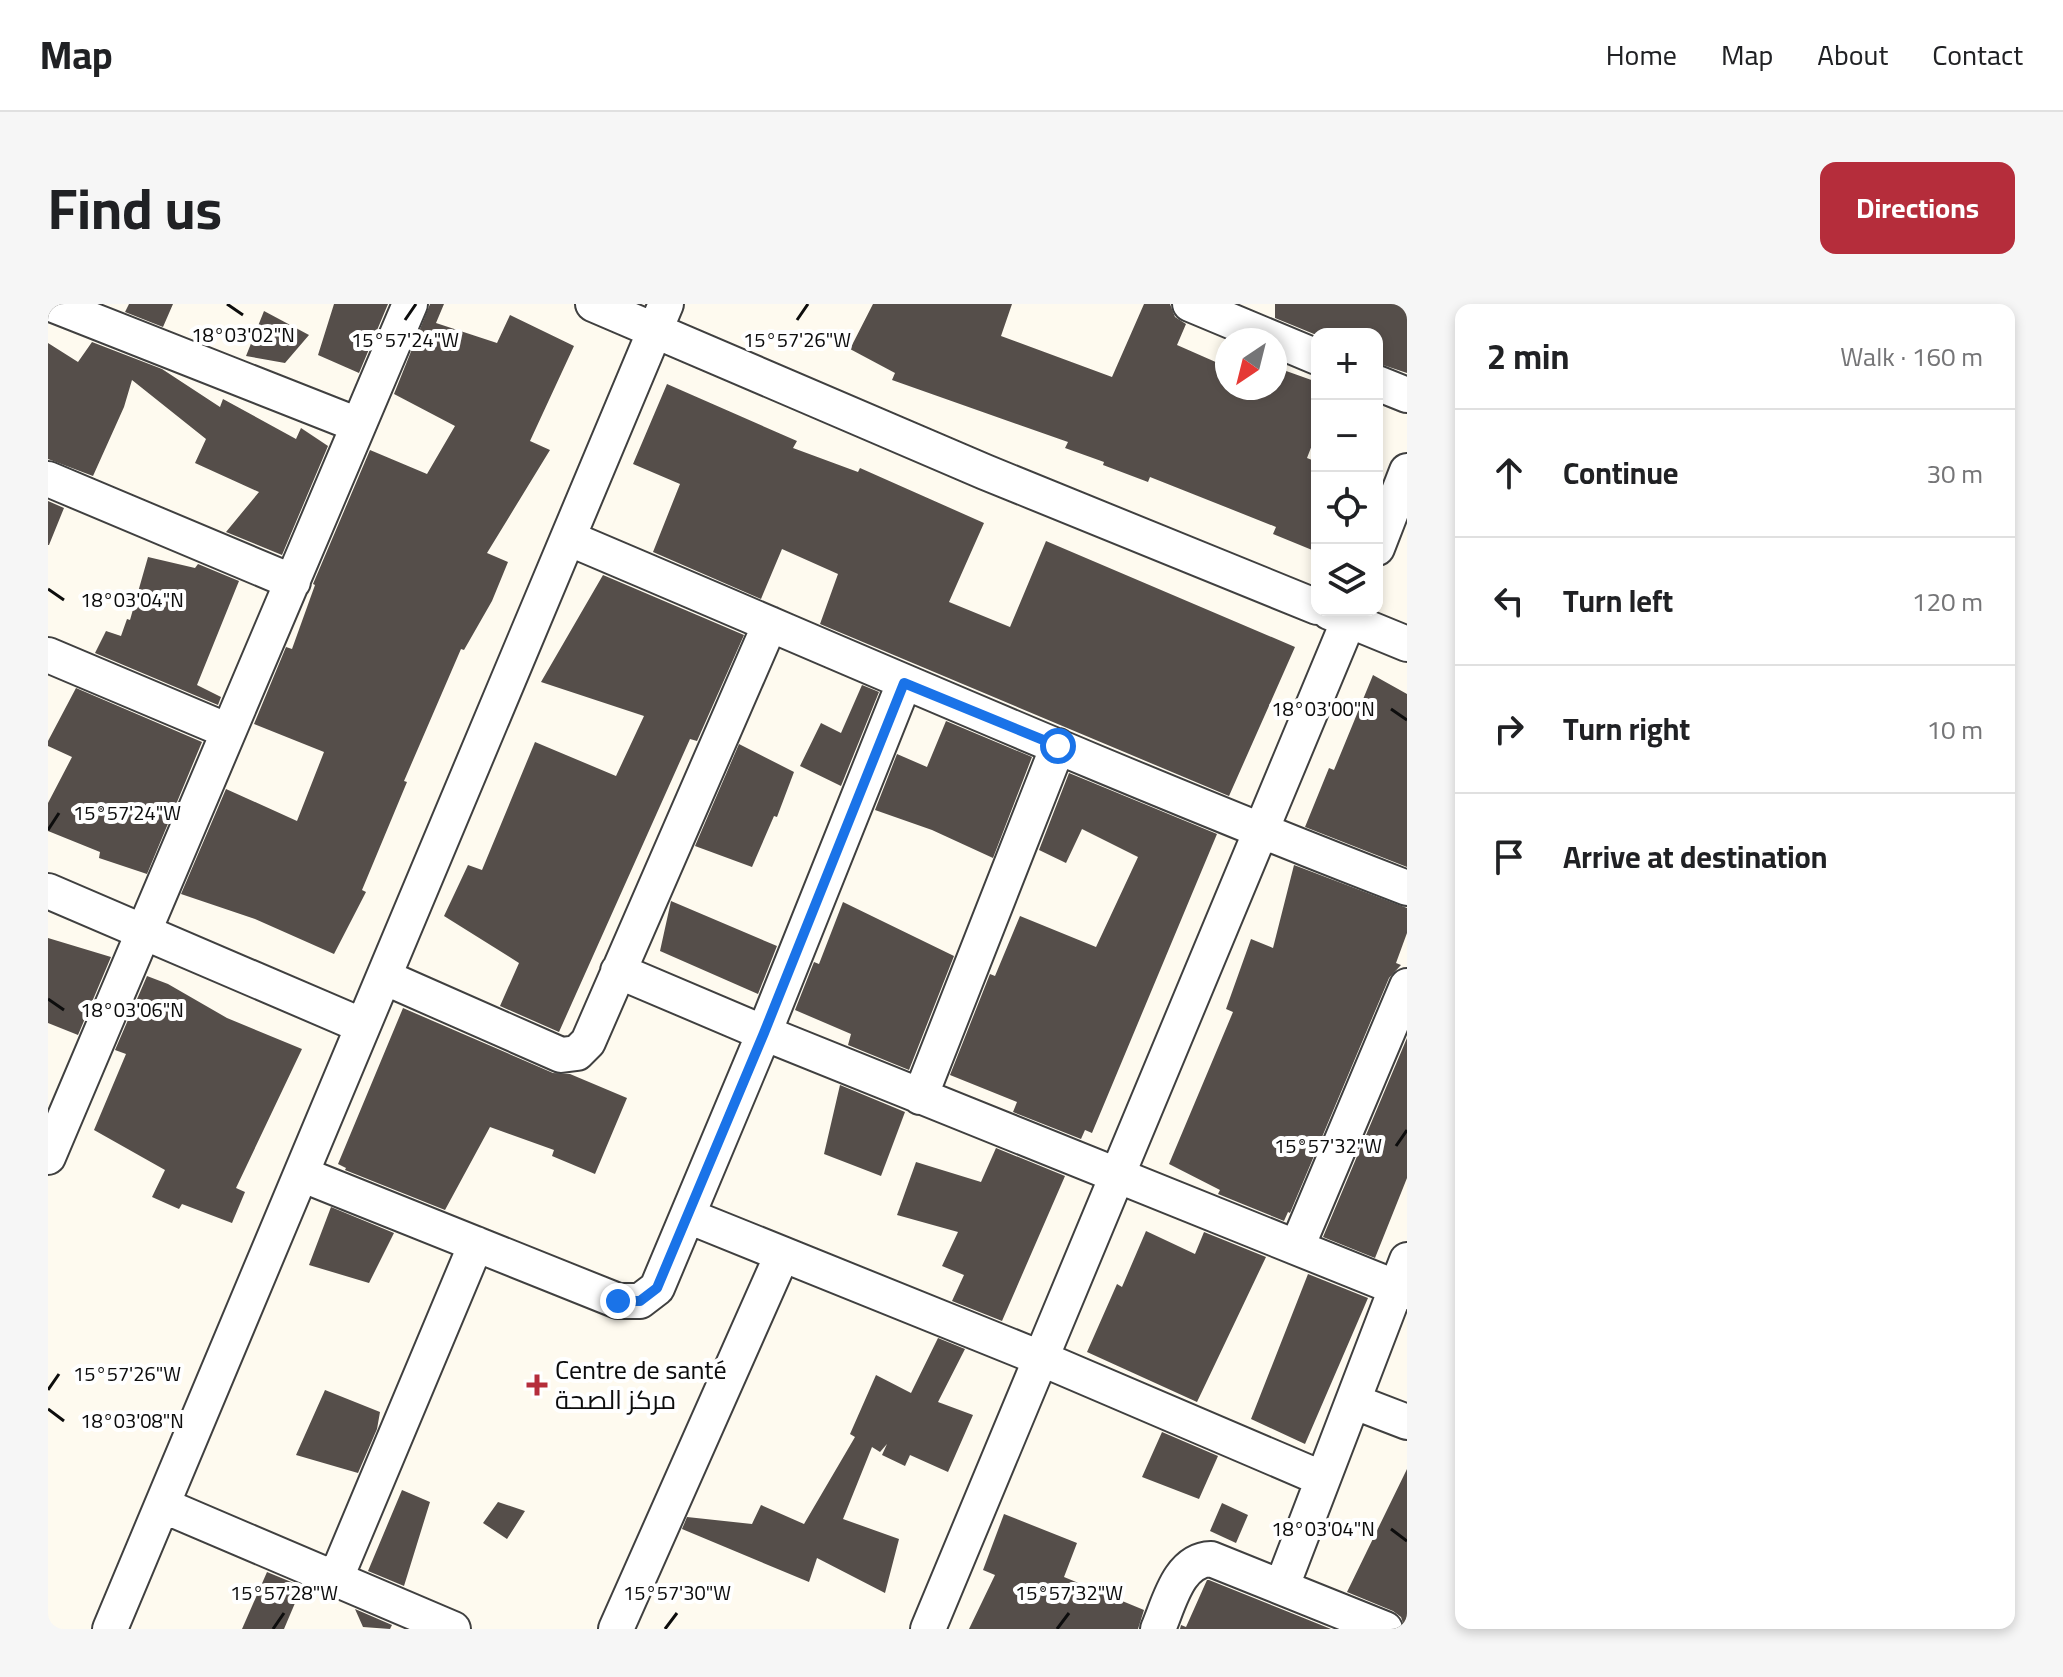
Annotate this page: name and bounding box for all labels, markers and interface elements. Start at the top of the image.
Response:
text: Map [40,19,113,91]
text: Home [1606,29,1677,81]
text: Map [1721,29,1773,81]
text: About [1817,29,1888,81]
text: Contact [1932,29,2023,81]
text: Find us [48,156,222,261]
button: Directions [1820,162,2015,254]
text: 18°03'02"N [191,316,295,353]
text: 15°57'24"W [351,321,459,358]
text: 15°57'26"W [743,321,851,358]
text: 2 min [1487,325,1569,388]
north arrow [1215,328,1287,400]
map controls [1311,328,1383,616]
button: + [1311,328,1383,400]
text: Walk · 160 m [1840,332,1983,381]
button: − [1311,400,1383,472]
text: Continue [1563,445,1679,501]
text: 30 m [1926,449,1983,498]
icon: ahead [1487,451,1531,495]
button: locate [1311,472,1383,544]
button: layers [1311,544,1383,616]
text: Turn left [1563,573,1673,629]
text: 120 m [1912,577,1983,626]
icon: left [1487,579,1531,623]
text: 18°03'04"N [80,581,184,618]
text: 18°03'00"N [1271,690,1375,727]
text: Turn right [1563,701,1690,757]
text: 10 m [1926,705,1983,754]
icon: right [1487,707,1531,751]
route start [1040,728,1076,764]
text: 15°57'24"W [73,794,181,831]
text: Arrive at destination [1563,829,1827,885]
icon: arrive [1487,835,1531,879]
text: 18°03'06"N [80,991,184,1028]
text: 15°57'32"W [1274,1127,1382,1164]
route end [600,1283,636,1319]
place label: Centre de santé مركز الصحة [555,1345,727,1424]
text: 15°57'26"W [73,1355,181,1392]
marker: Centre de santé مركز الصحة [526,1374,548,1396]
text: 18°03'08"N [80,1402,184,1439]
text: 18°03'04"N [1271,1510,1375,1547]
text: 15°57'28"W [230,1574,338,1611]
text: 15°57'30"W [623,1574,731,1611]
text: 15°57'32"W [1015,1574,1123,1611]

